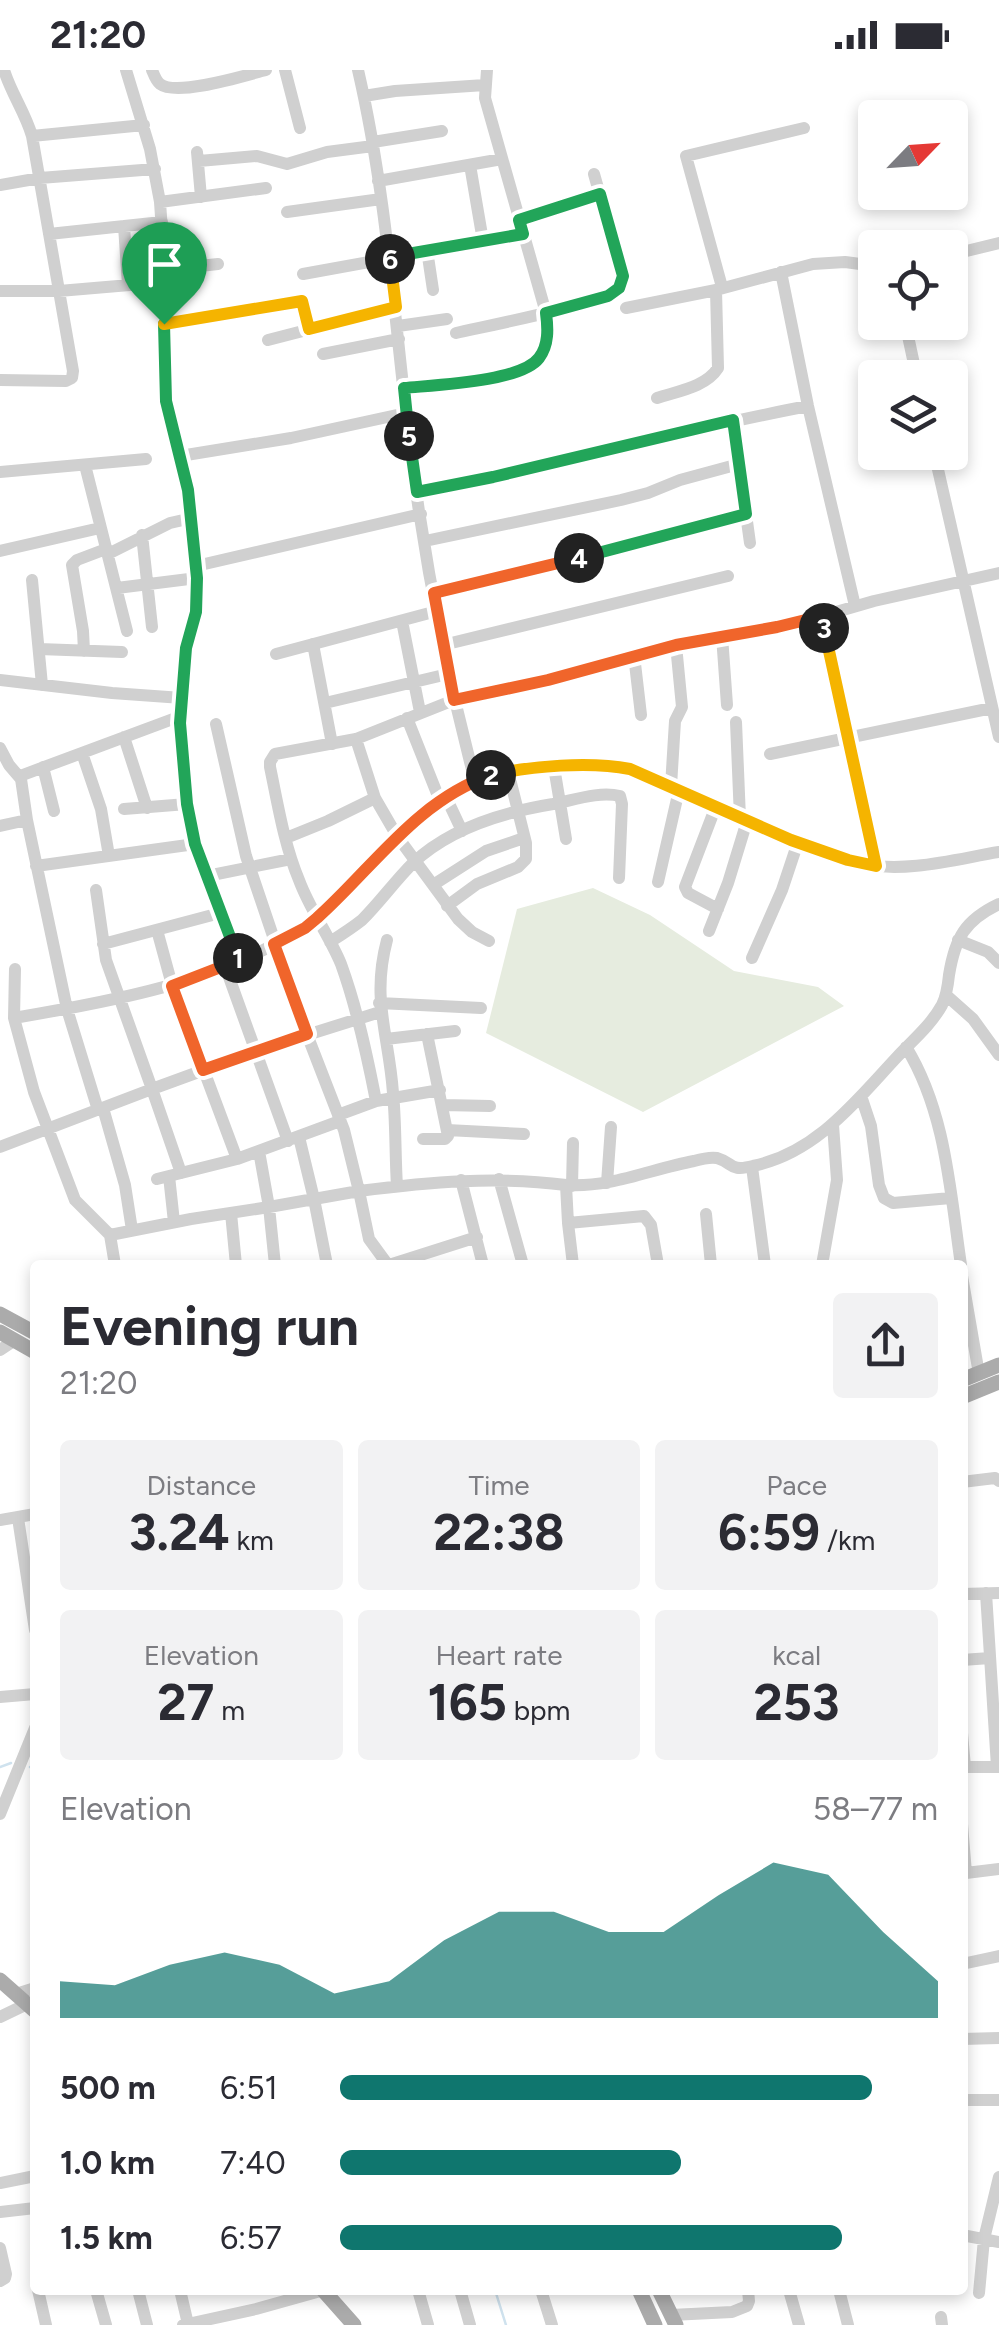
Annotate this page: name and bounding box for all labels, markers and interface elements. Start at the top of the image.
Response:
text: 21:20 [50,12,146,58]
north arrow [858,100,968,210]
map controls [858,100,968,470]
pin [122,222,207,325]
button: locate [858,230,968,340]
pin: 6 [365,234,415,284]
icon: arrive [137,237,192,292]
text: 6 [382,242,398,276]
button: layers [858,360,968,470]
pin: 5 [384,411,434,461]
text: 5 [401,419,417,453]
pin: 4 [554,533,604,583]
text: 4 [570,541,588,575]
pin: 3 [799,603,849,653]
text: 3 [816,611,832,645]
pin: 2 [466,750,516,800]
text: 2 [483,758,499,792]
pin: 1 [213,933,263,983]
text: 1 [232,941,244,975]
text: Evening run [60,1293,359,1359]
button: share [833,1293,938,1398]
text: 21:20 [60,1364,138,1402]
text: Distance [146,1468,256,1502]
text: Time [468,1468,530,1502]
text: Pace [766,1468,827,1502]
text: 3.24 [129,1502,230,1563]
text: 22:38 [433,1502,565,1563]
text: 6:59 [718,1502,820,1563]
text: km [230,1523,274,1557]
text: /km [820,1523,875,1557]
text: Elevation [144,1638,259,1672]
text: Heart rate [435,1638,563,1672]
text: kcal [772,1638,821,1672]
text: 27 [158,1672,214,1733]
text: 165 [428,1672,507,1733]
text: 253 [754,1672,840,1733]
text: m [214,1693,245,1727]
text: bpm [507,1693,570,1727]
text: Elevation [60,1790,192,1828]
text: 58–77 m [813,1790,938,1828]
text: 500 m [60,2069,156,2107]
text: 6:51 [220,2069,278,2107]
text: 1.0 km [60,2144,155,2182]
text: 7:40 [220,2144,286,2182]
text: 1.5 km [60,2219,153,2257]
text: 6:57 [220,2219,282,2257]

